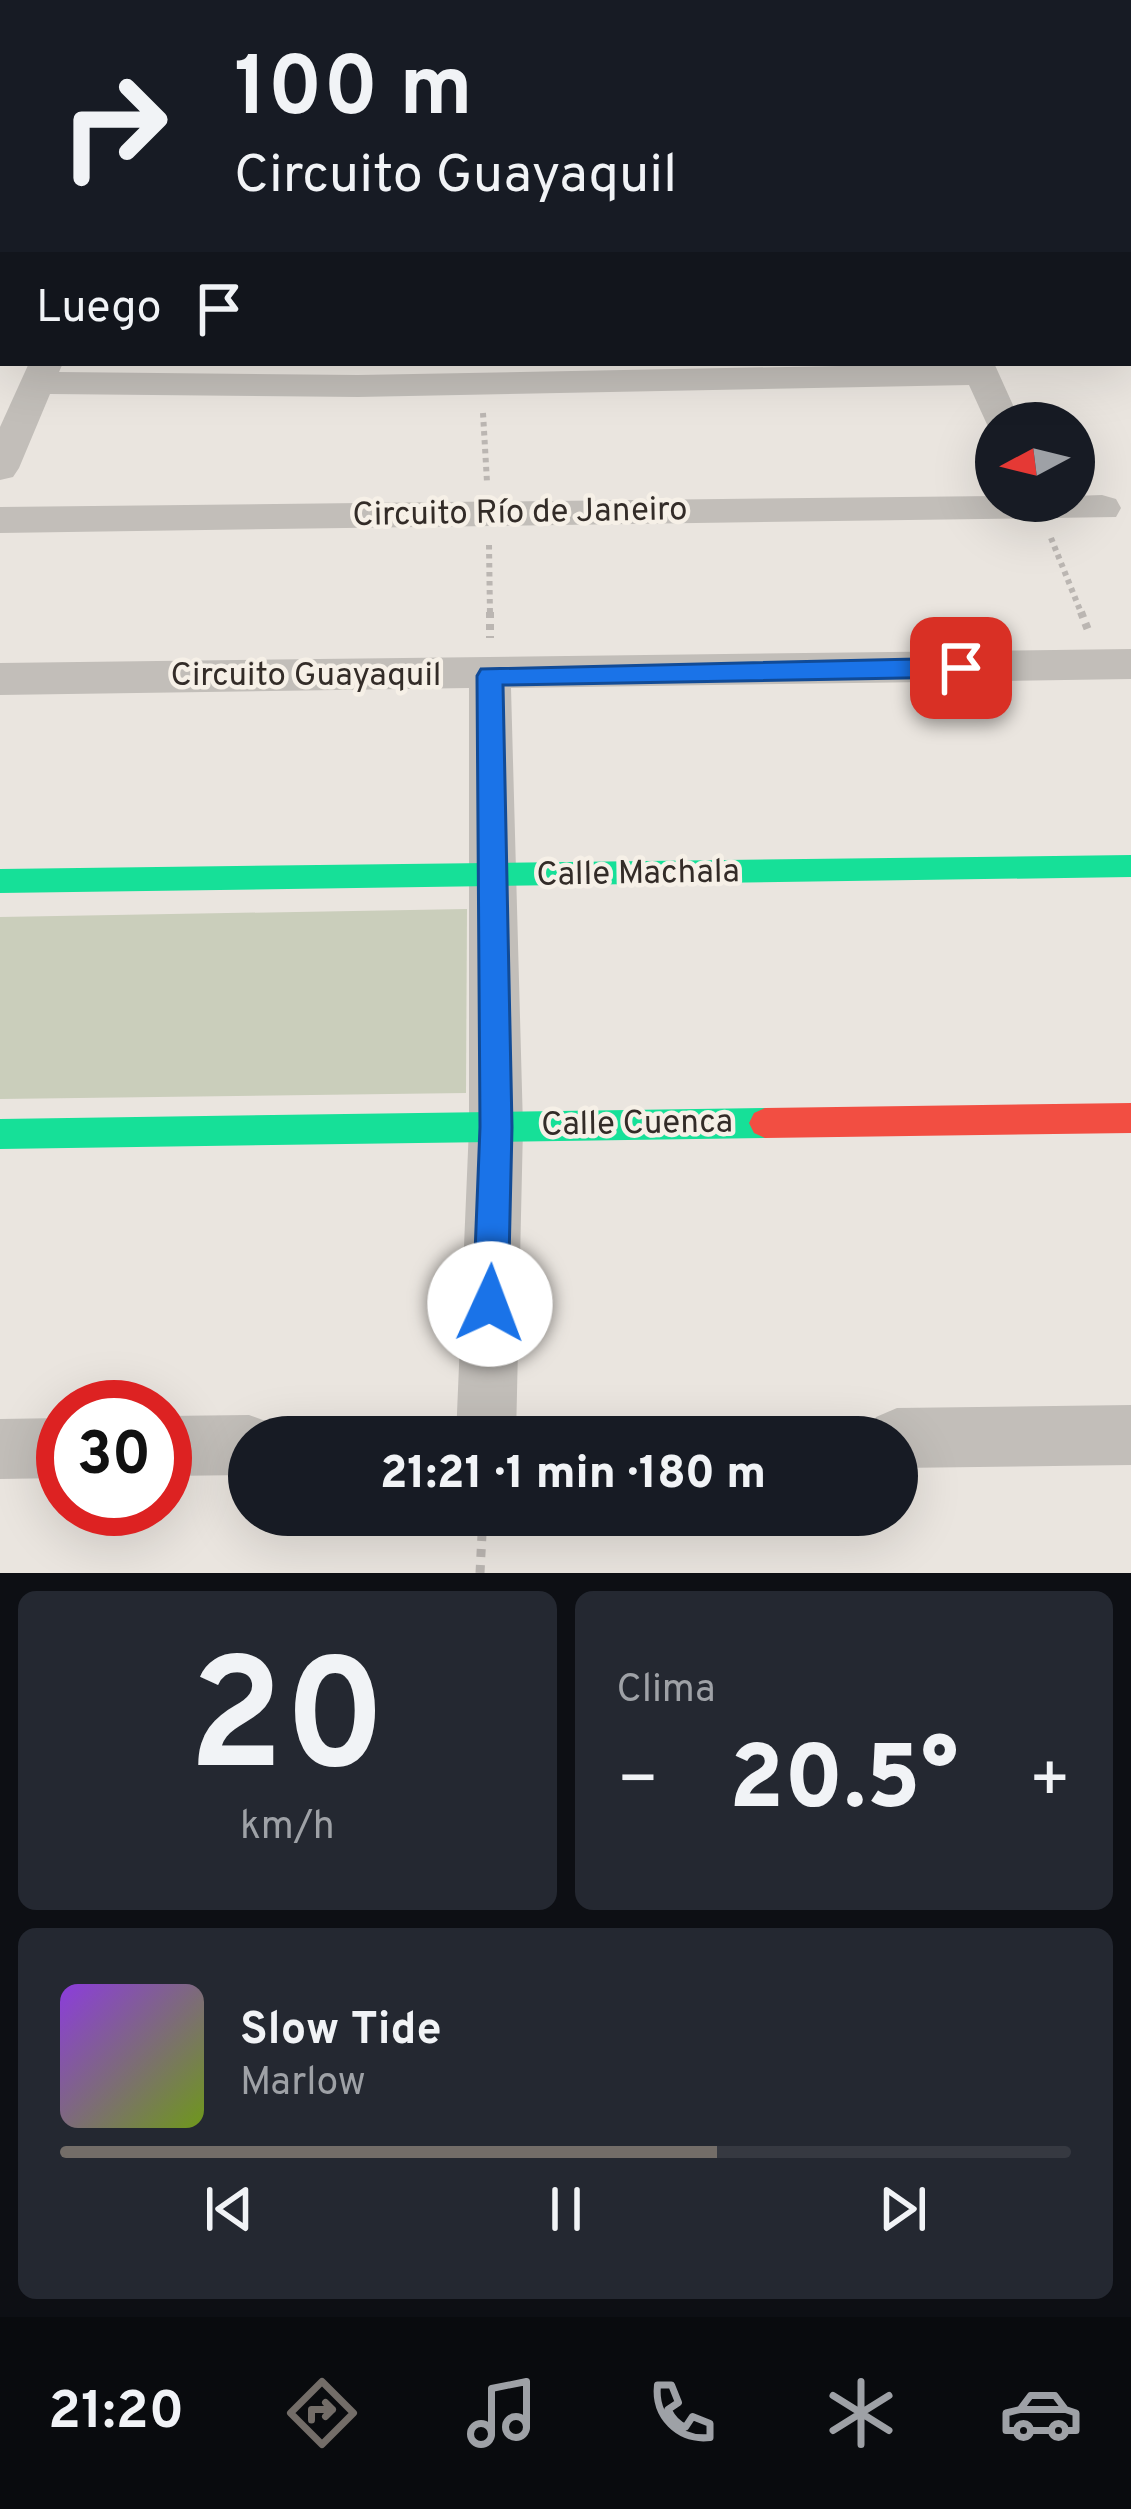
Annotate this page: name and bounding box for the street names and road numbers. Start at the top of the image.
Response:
street label: Circuito Río de Janeiro [352,490,688,538]
street label: Circuito Guayaquil [171,656,441,698]
street label: Calle Machala [536,852,740,898]
street label: Calle Cuenca [541,1102,733,1148]

